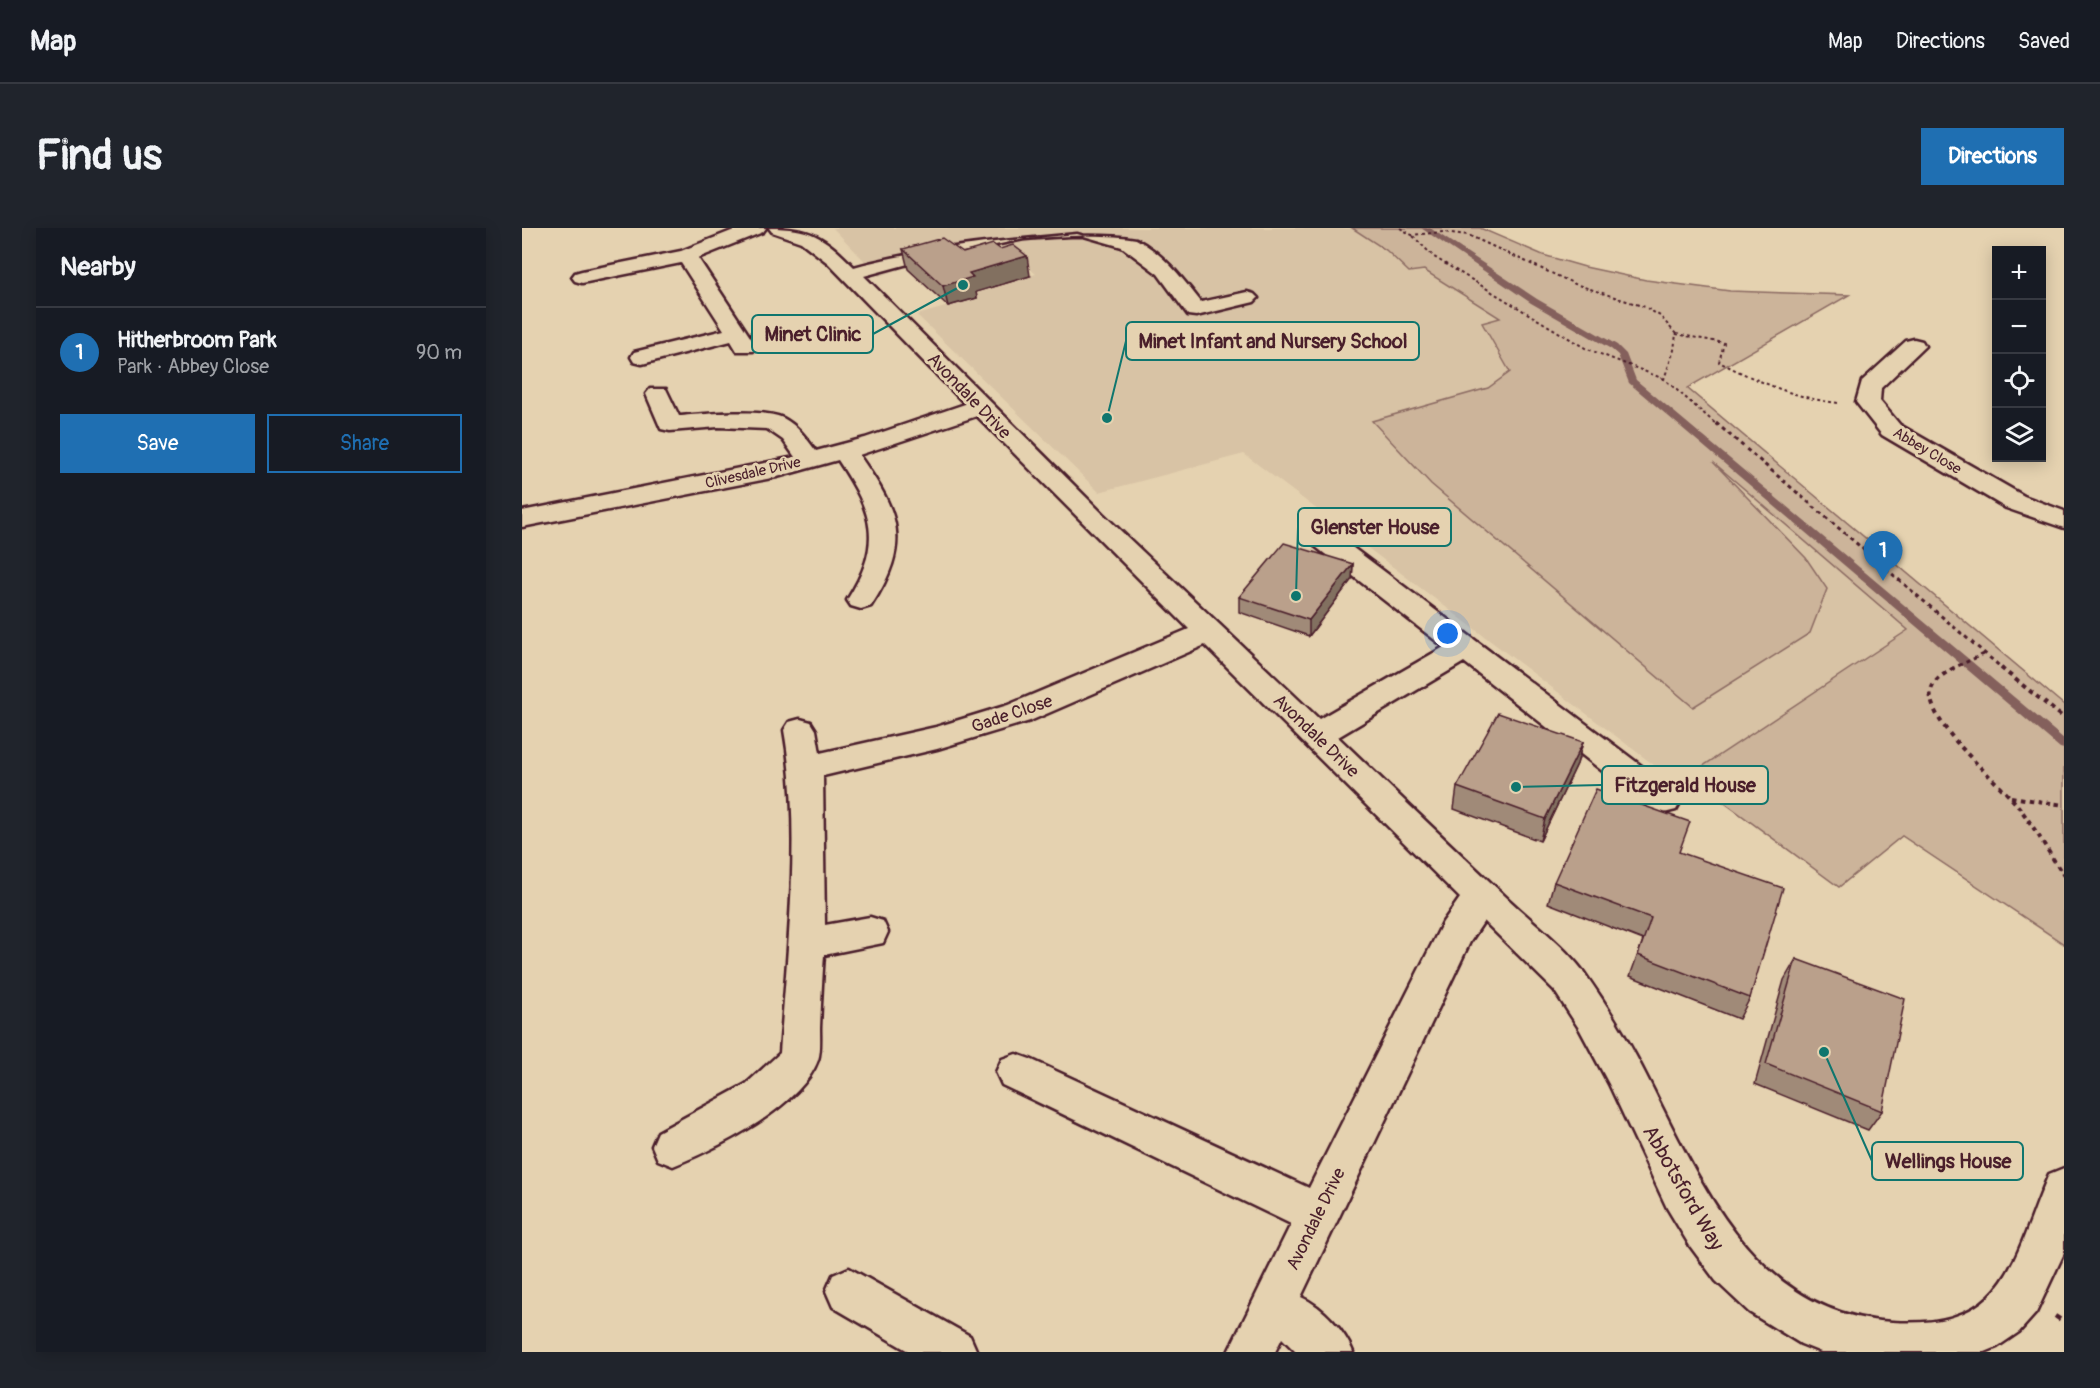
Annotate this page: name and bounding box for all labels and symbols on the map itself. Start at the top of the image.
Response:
callout: Minet Clinic [752,315,873,353]
text: Minet Clinic [765,322,861,347]
callout: Minet Infant and Nursery School [1126,322,1419,360]
text: Minet Infant and Nursery School [1139,329,1407,354]
street label: Avondale Drive [922,348,1016,444]
street label: Abbey Close [1889,423,1965,479]
street label: Clivesdale Drive [703,453,803,493]
callout: Glenster House [1298,508,1451,546]
text: Glenster House [1311,515,1441,540]
pin: 1 [1864,532,1902,581]
your location [1433,619,1462,648]
street label: Gade Close [969,689,1056,739]
street label: Avondale Drive [1268,689,1364,783]
callout: Fitzgerald House [1602,766,1768,804]
text: Fitzgerald House [1614,773,1757,798]
street label: Abbotsford Way [1636,1120,1730,1256]
callout: Wellings House [1872,1142,2023,1180]
text: Wellings House [1885,1149,2013,1174]
street label: Avondale Drive [1281,1164,1351,1274]

